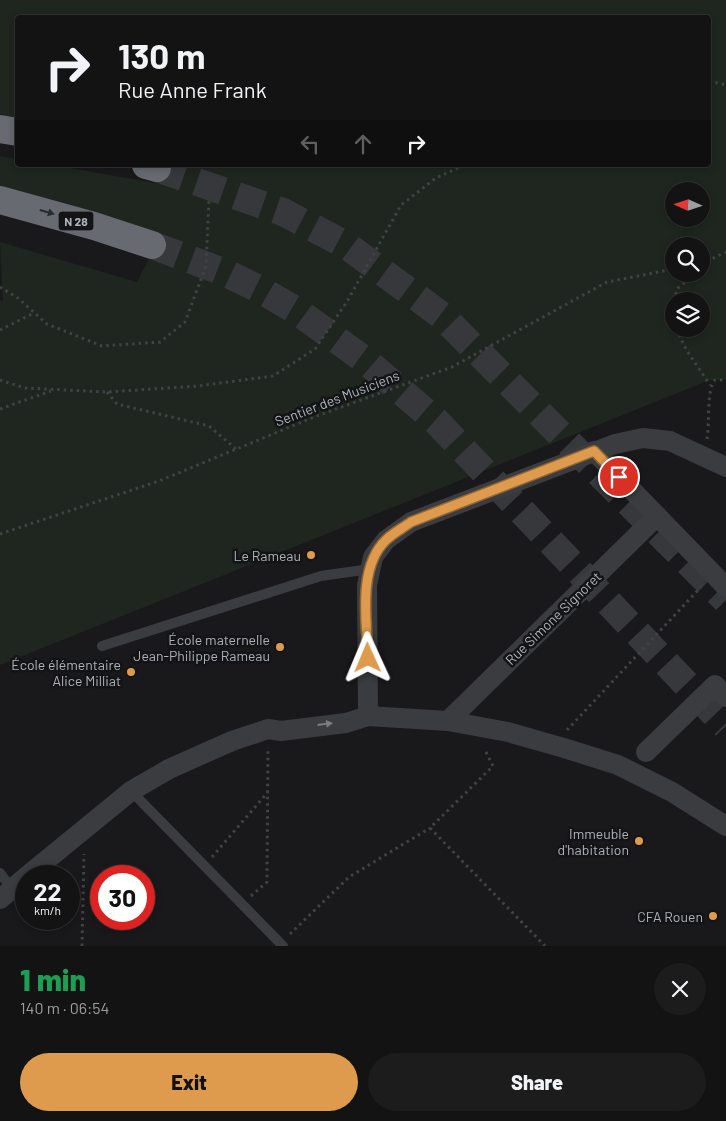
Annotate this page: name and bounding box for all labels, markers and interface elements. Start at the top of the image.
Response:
text: 130 m [118,34,205,76]
icon: right [35,35,100,100]
text: Rue Anne Frank [118,76,267,102]
icon: left [296,130,324,158]
icon: ahead [349,130,377,158]
icon: right [402,130,430,158]
north arrow [665,182,710,228]
map controls [665,182,710,337]
one-way arrow [40,209,55,217]
road number: N 28 [58,212,94,230]
button: search [665,237,710,282]
button: layers [665,292,710,337]
street label: Sentier des Musiciens [272,366,402,430]
pin [598,456,640,498]
icon: arrive [605,463,633,491]
place label: Le Rameau [234,547,301,564]
marker: Le Rameau [305,549,317,561]
street label: Rue Simone Signoret [502,568,604,668]
place label: École maternelle Jean-Philippe Rameau [133,631,270,664]
position arrow [341,631,393,683]
marker: École maternelle Jean-Philippe Rameau [274,641,286,653]
place label: École élémentaire Alice Milliat [11,656,121,689]
marker: École élémentaire Alice Milliat [125,666,137,678]
one-way arrow [317,720,333,728]
place label: Immeuble d'habitation [558,825,629,858]
marker: Immeuble d'habitation [633,835,645,847]
speed limit sign: 30 [90,865,155,930]
text: 22 [33,876,62,906]
text: km/h [34,903,61,917]
place label: CFA Rouen [637,908,703,925]
marker: CFA Rouen [707,910,719,922]
text: 1 min [20,961,86,997]
button: close [654,963,706,1015]
text: 140 m · 06:54 [20,998,109,1017]
button: Exit [20,1053,358,1111]
button: Share [368,1053,706,1111]

